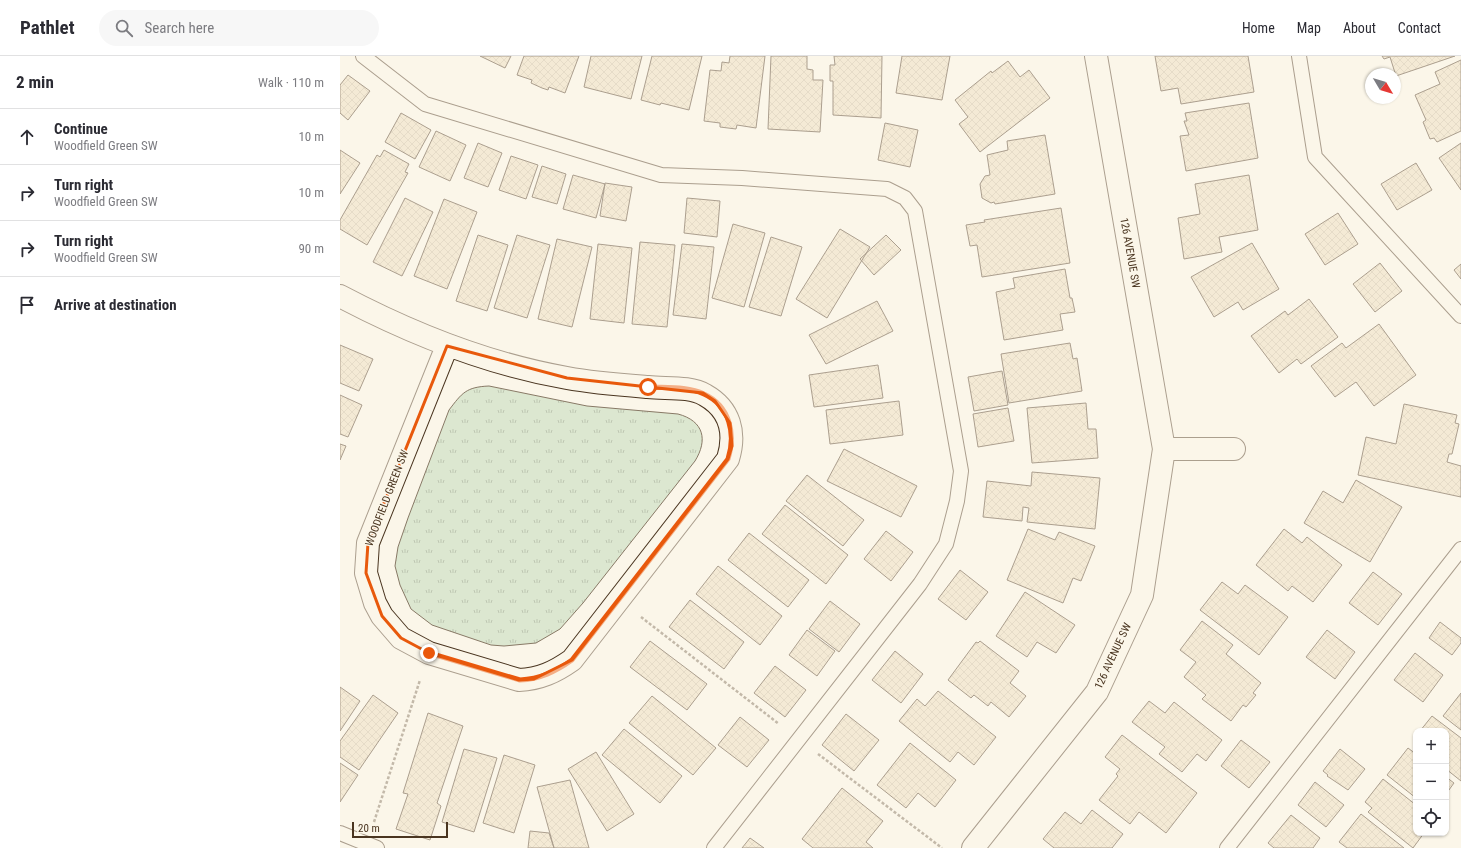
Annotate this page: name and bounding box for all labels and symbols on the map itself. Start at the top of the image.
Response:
north arrow [1365,68,1401,104]
street label: 126 AVENUE SW [1117,217,1143,290]
route start [639,378,657,396]
street label: WOODFIELD GREEN SW [363,447,412,548]
street label: 126 AVENUE SW [1092,620,1134,691]
route end [420,644,438,662]
scale bar [352,820,448,839]

